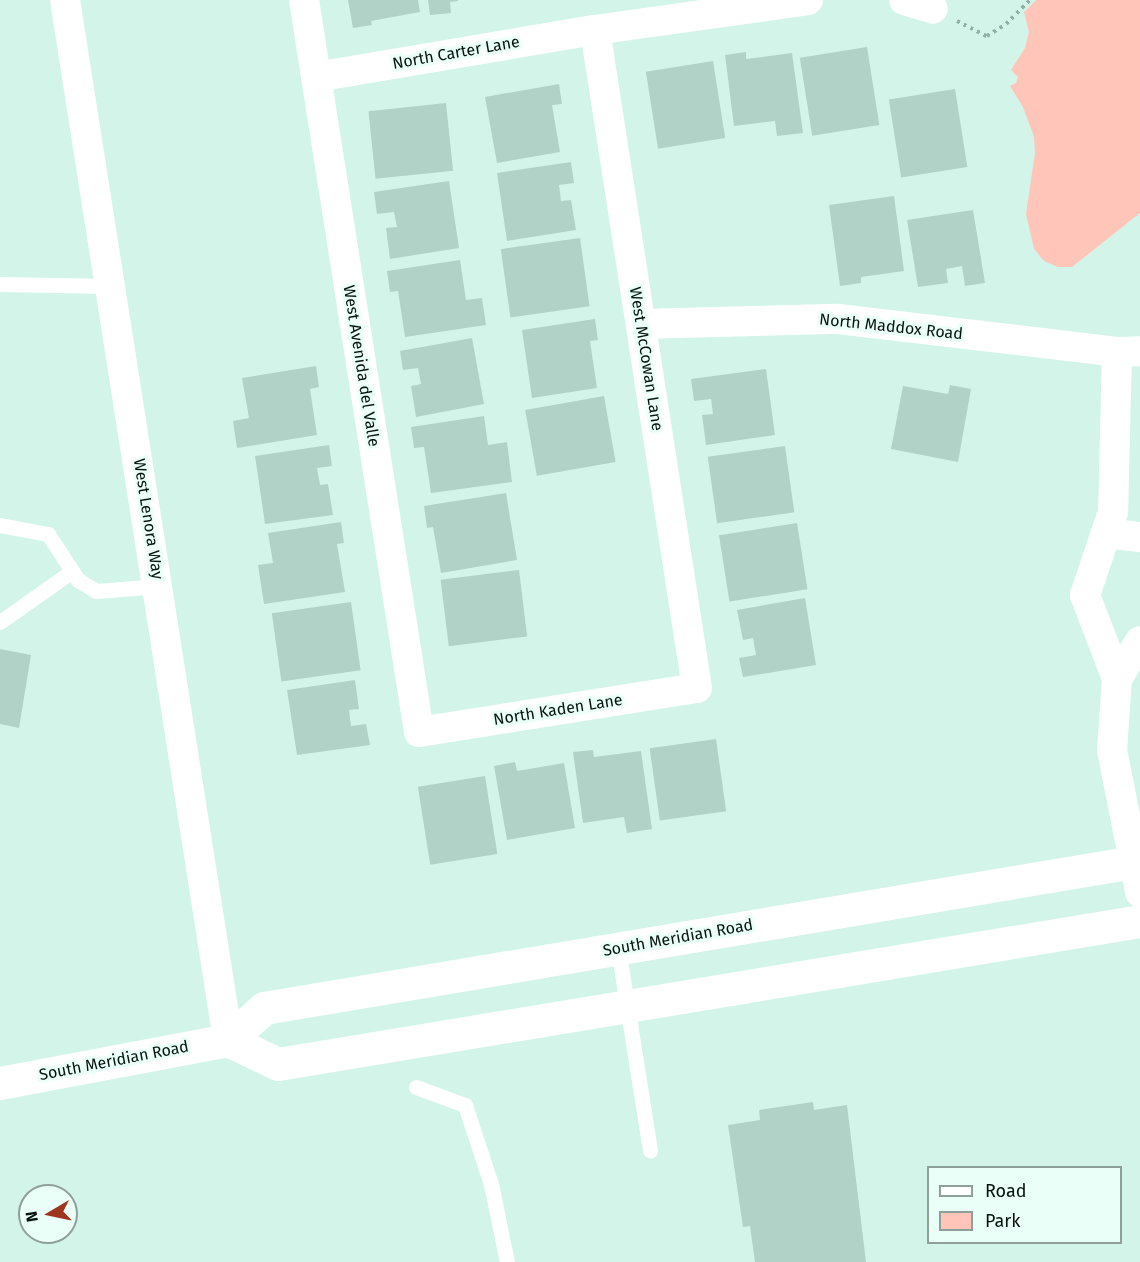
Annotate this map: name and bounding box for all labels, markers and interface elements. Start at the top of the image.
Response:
street label: North Carter Lane [391,32,521,74]
street label: West Avenida del Valle [339,284,383,448]
street label: West McCowan Lane [625,286,667,432]
street label: North Maddox Road [818,310,964,344]
street label: West Lenora Way [129,457,167,581]
street label: North Kaden Lane [492,690,624,730]
street label: South Meridian Road [602,915,754,961]
street label: South Meridian Road [38,1037,190,1085]
legend [927,1166,1122,1244]
text: Road [985,1180,1027,1202]
north arrow [18,1184,78,1244]
text: N [21,1210,42,1223]
text: Park [985,1210,1020,1232]

